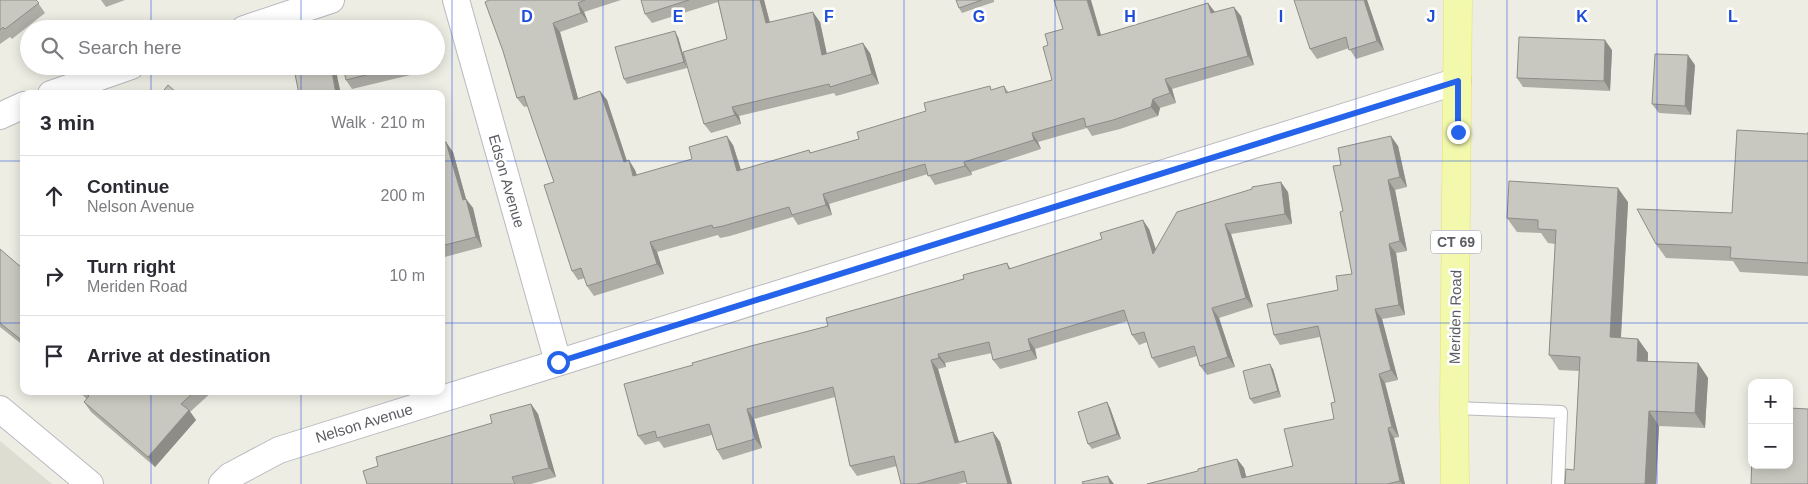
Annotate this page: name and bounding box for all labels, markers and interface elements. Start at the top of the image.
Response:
text: D [521,8,533,25]
text: E [673,8,684,25]
text: F [824,8,834,25]
text: G [973,8,985,25]
text: H [1124,8,1136,25]
text: I [1279,8,1283,25]
text: J [1427,8,1435,25]
text: K [1576,8,1588,25]
text: L [1728,8,1738,25]
search box [20,20,445,75]
icon: search [38,34,66,62]
text: Search here [78,37,182,58]
text: 3 min [40,111,95,134]
text: Walk · 210 m [331,114,425,131]
route end [1447,121,1470,144]
street label: Edson Avenue [486,132,528,230]
text: Continue [87,176,169,197]
icon: ahead [40,182,68,210]
text: 200 m [381,187,425,204]
text: Nelson Avenue [87,198,194,215]
road number: CT 69 [1431,230,1481,253]
text: Turn right [87,256,175,277]
icon: right [40,262,68,290]
text: 10 m [389,267,425,284]
street label: Meriden Road [1446,270,1464,364]
text: Meriden Road [87,278,188,295]
icon: arrive [40,342,68,370]
text: Arrive at destination [87,345,271,366]
route start [547,351,570,374]
map controls [1748,379,1793,469]
button: + [1748,379,1793,424]
street label: Nelson Avenue [313,400,415,446]
button: − [1748,424,1793,469]

